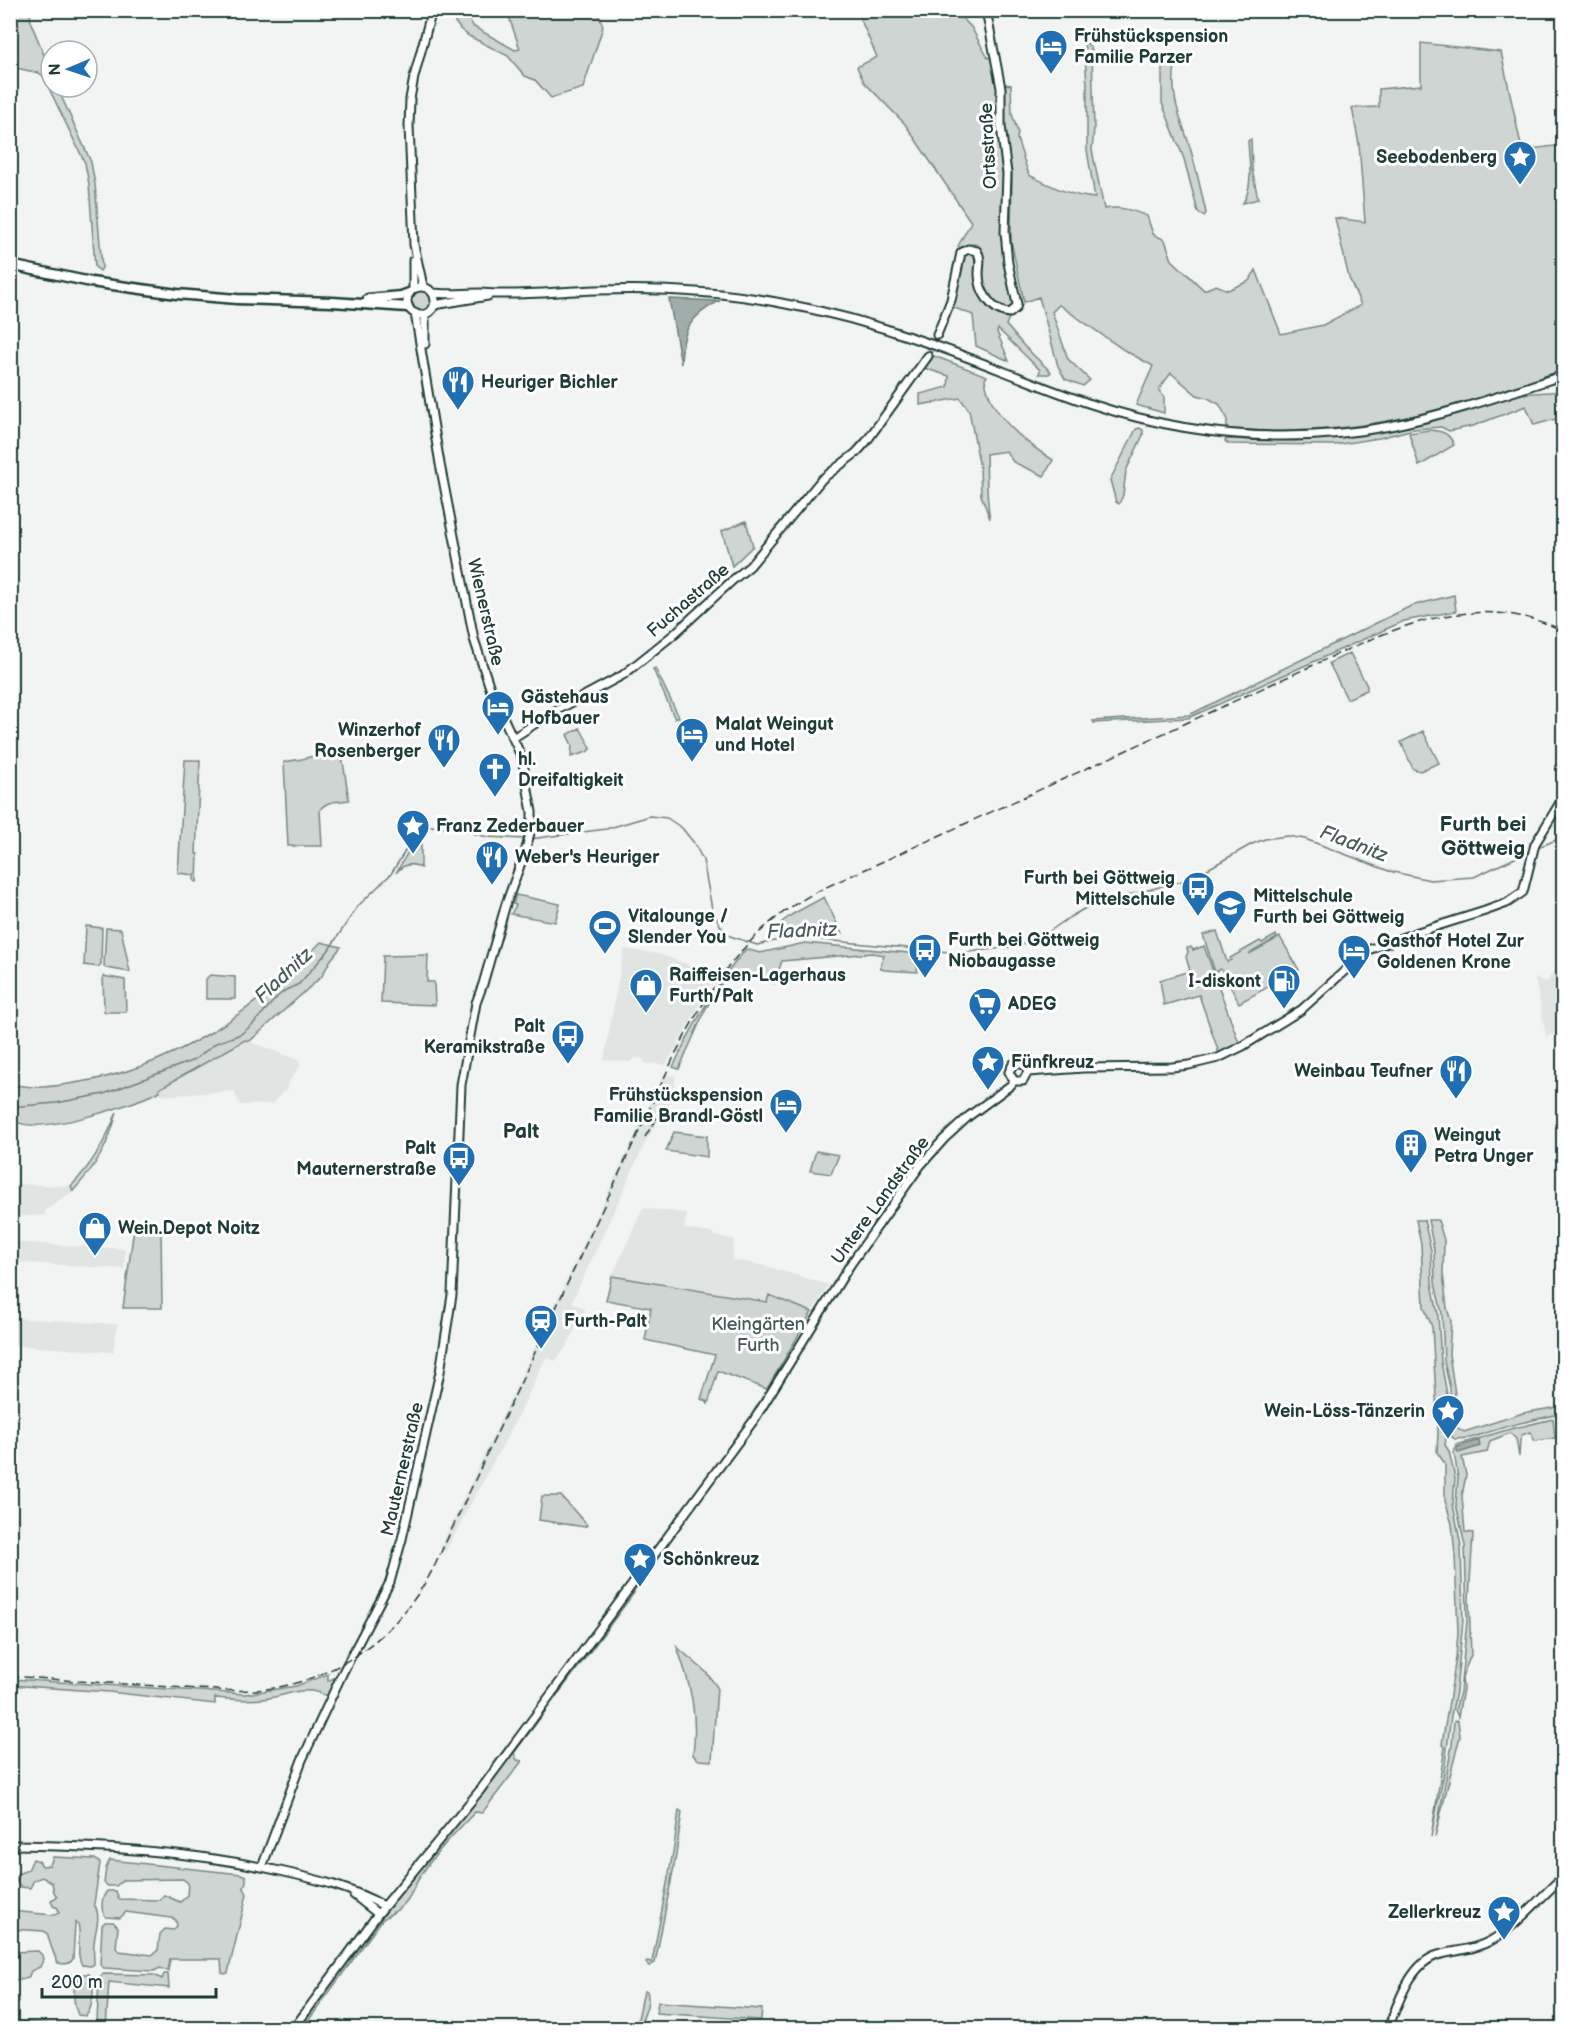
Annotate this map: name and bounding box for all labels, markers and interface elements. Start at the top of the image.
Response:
place label: Frühstückspension Familie Parzer [1074,26,1228,68]
hotel icon: Frühstückspension Familie Parzer [1033,28,1069,75]
north arrow [39,39,99,99]
text: N [46,63,65,76]
street label: Ortsstraße [976,102,1001,190]
place icon: Seebodenberg [1502,139,1538,186]
place label: Seebodenberg [1376,147,1497,168]
restaurant icon: Heuriger Bichler [440,364,476,411]
place label: Heuriger Bichler [481,372,619,393]
street label: Wienerstraße [463,557,508,668]
street label: Fuchastraße [643,559,734,642]
place label: Gästehaus Hofbauer [521,687,609,729]
hotel icon: Gästehaus Hofbauer [480,689,516,736]
place label: Malat Weingut und Hotel [715,714,833,756]
hotel icon: Malat Weingut und Hotel [674,716,710,763]
place label: Winzerhof Rosenberger [314,720,422,762]
restaurant icon: Winzerhof Rosenberger [426,722,462,769]
place label: hl. Dreifaltigkeit [518,749,624,791]
church icon: hl. Dreifaltigkeit [477,751,513,798]
place icon: Franz Zederbauer [395,808,431,855]
district label: Furth bei Göttweig [1440,812,1526,861]
place label: Franz Zederbauer [436,816,585,837]
water label: Fladnitz [1316,820,1391,868]
restaurant icon: Weber's Heuriger [474,839,510,886]
place label: Weber's Heuriger [515,847,660,868]
place label: Furth bei Göttweig Mittelschule [1024,868,1175,910]
bus stop icon: Furth bei Göttweig Mittelschule [1180,870,1216,917]
place label: Mittelschule Furth bei Göttweig [1253,886,1404,928]
school or university icon: Mittelschule Furth bei Göttweig [1212,888,1248,935]
place label: Vitalounge / Slender You [628,906,728,948]
sports icon: Vitalounge / Slender You [587,908,623,955]
water label: Fladnitz [766,918,838,944]
place label: Furth bei Göttweig Niobaugasse [948,930,1099,972]
place label: Gasthof Hotel Zur Goldenen Krone [1377,931,1525,973]
bus stop icon: Furth bei Göttweig Niobaugasse [907,932,943,979]
hotel icon: Gasthof Hotel Zur Goldenen Krone [1336,933,1372,980]
water label: Fladnitz [250,943,318,1009]
fuel station icon: I-diskont [1266,963,1302,1010]
place label: Raiffeisen-Lagerhaus Furth/Palt [669,965,846,1007]
shop icon: Raiffeisen-Lagerhaus Furth/Palt [628,967,664,1014]
place label: I-diskont [1188,971,1261,992]
supermarket icon: ADEG [967,986,1003,1033]
place label: ADEG [1007,994,1056,1015]
place label: Palt Keramikstraße [424,1016,545,1058]
bus stop icon: Palt Keramikstraße [550,1018,586,1065]
place icon: Fünfkreuz [970,1044,1006,1091]
place label: Fünfkreuz [1011,1052,1094,1073]
restaurant icon: Weinbau Teufner [1438,1053,1474,1100]
place label: Weinbau Teufner [1294,1061,1434,1082]
place label: Frühstückspension Familie Brandl-Göstl [593,1085,763,1127]
hotel icon: Frühstückspension Familie Brandl-Göstl [768,1087,804,1134]
district label: Palt [503,1119,539,1144]
place label: Weingut Petra Unger [1434,1125,1534,1167]
building icon: Weingut Petra Unger [1393,1127,1429,1174]
street label: Untere Landstraße [827,1132,934,1268]
place label: Palt Mauternerstraße [296,1138,436,1180]
bus stop icon: Palt Mauternerstraße [441,1140,477,1187]
shop icon: Wein.Depot Noitz [77,1210,113,1257]
place label: Wein.Depot Noitz [118,1218,260,1239]
station icon: Furth-Palt [523,1303,559,1350]
place label: Furth-Palt [564,1311,647,1332]
park label: Kleingärten Furth [711,1314,805,1356]
place icon: Wein-Löss-Tänzerin [1430,1393,1466,1440]
street label: Mauternerstraße [377,1400,428,1538]
place label: Wein-Löss-Tänzerin [1264,1401,1425,1422]
place icon: Schönkreuz [622,1541,658,1588]
place label: Schönkreuz [663,1549,760,1570]
place icon: Zellerkreuz [1486,1894,1522,1941]
place label: Zellerkreuz [1388,1902,1481,1923]
scale bar [42,1961,216,1999]
text: 200 m [51,1972,103,1993]

